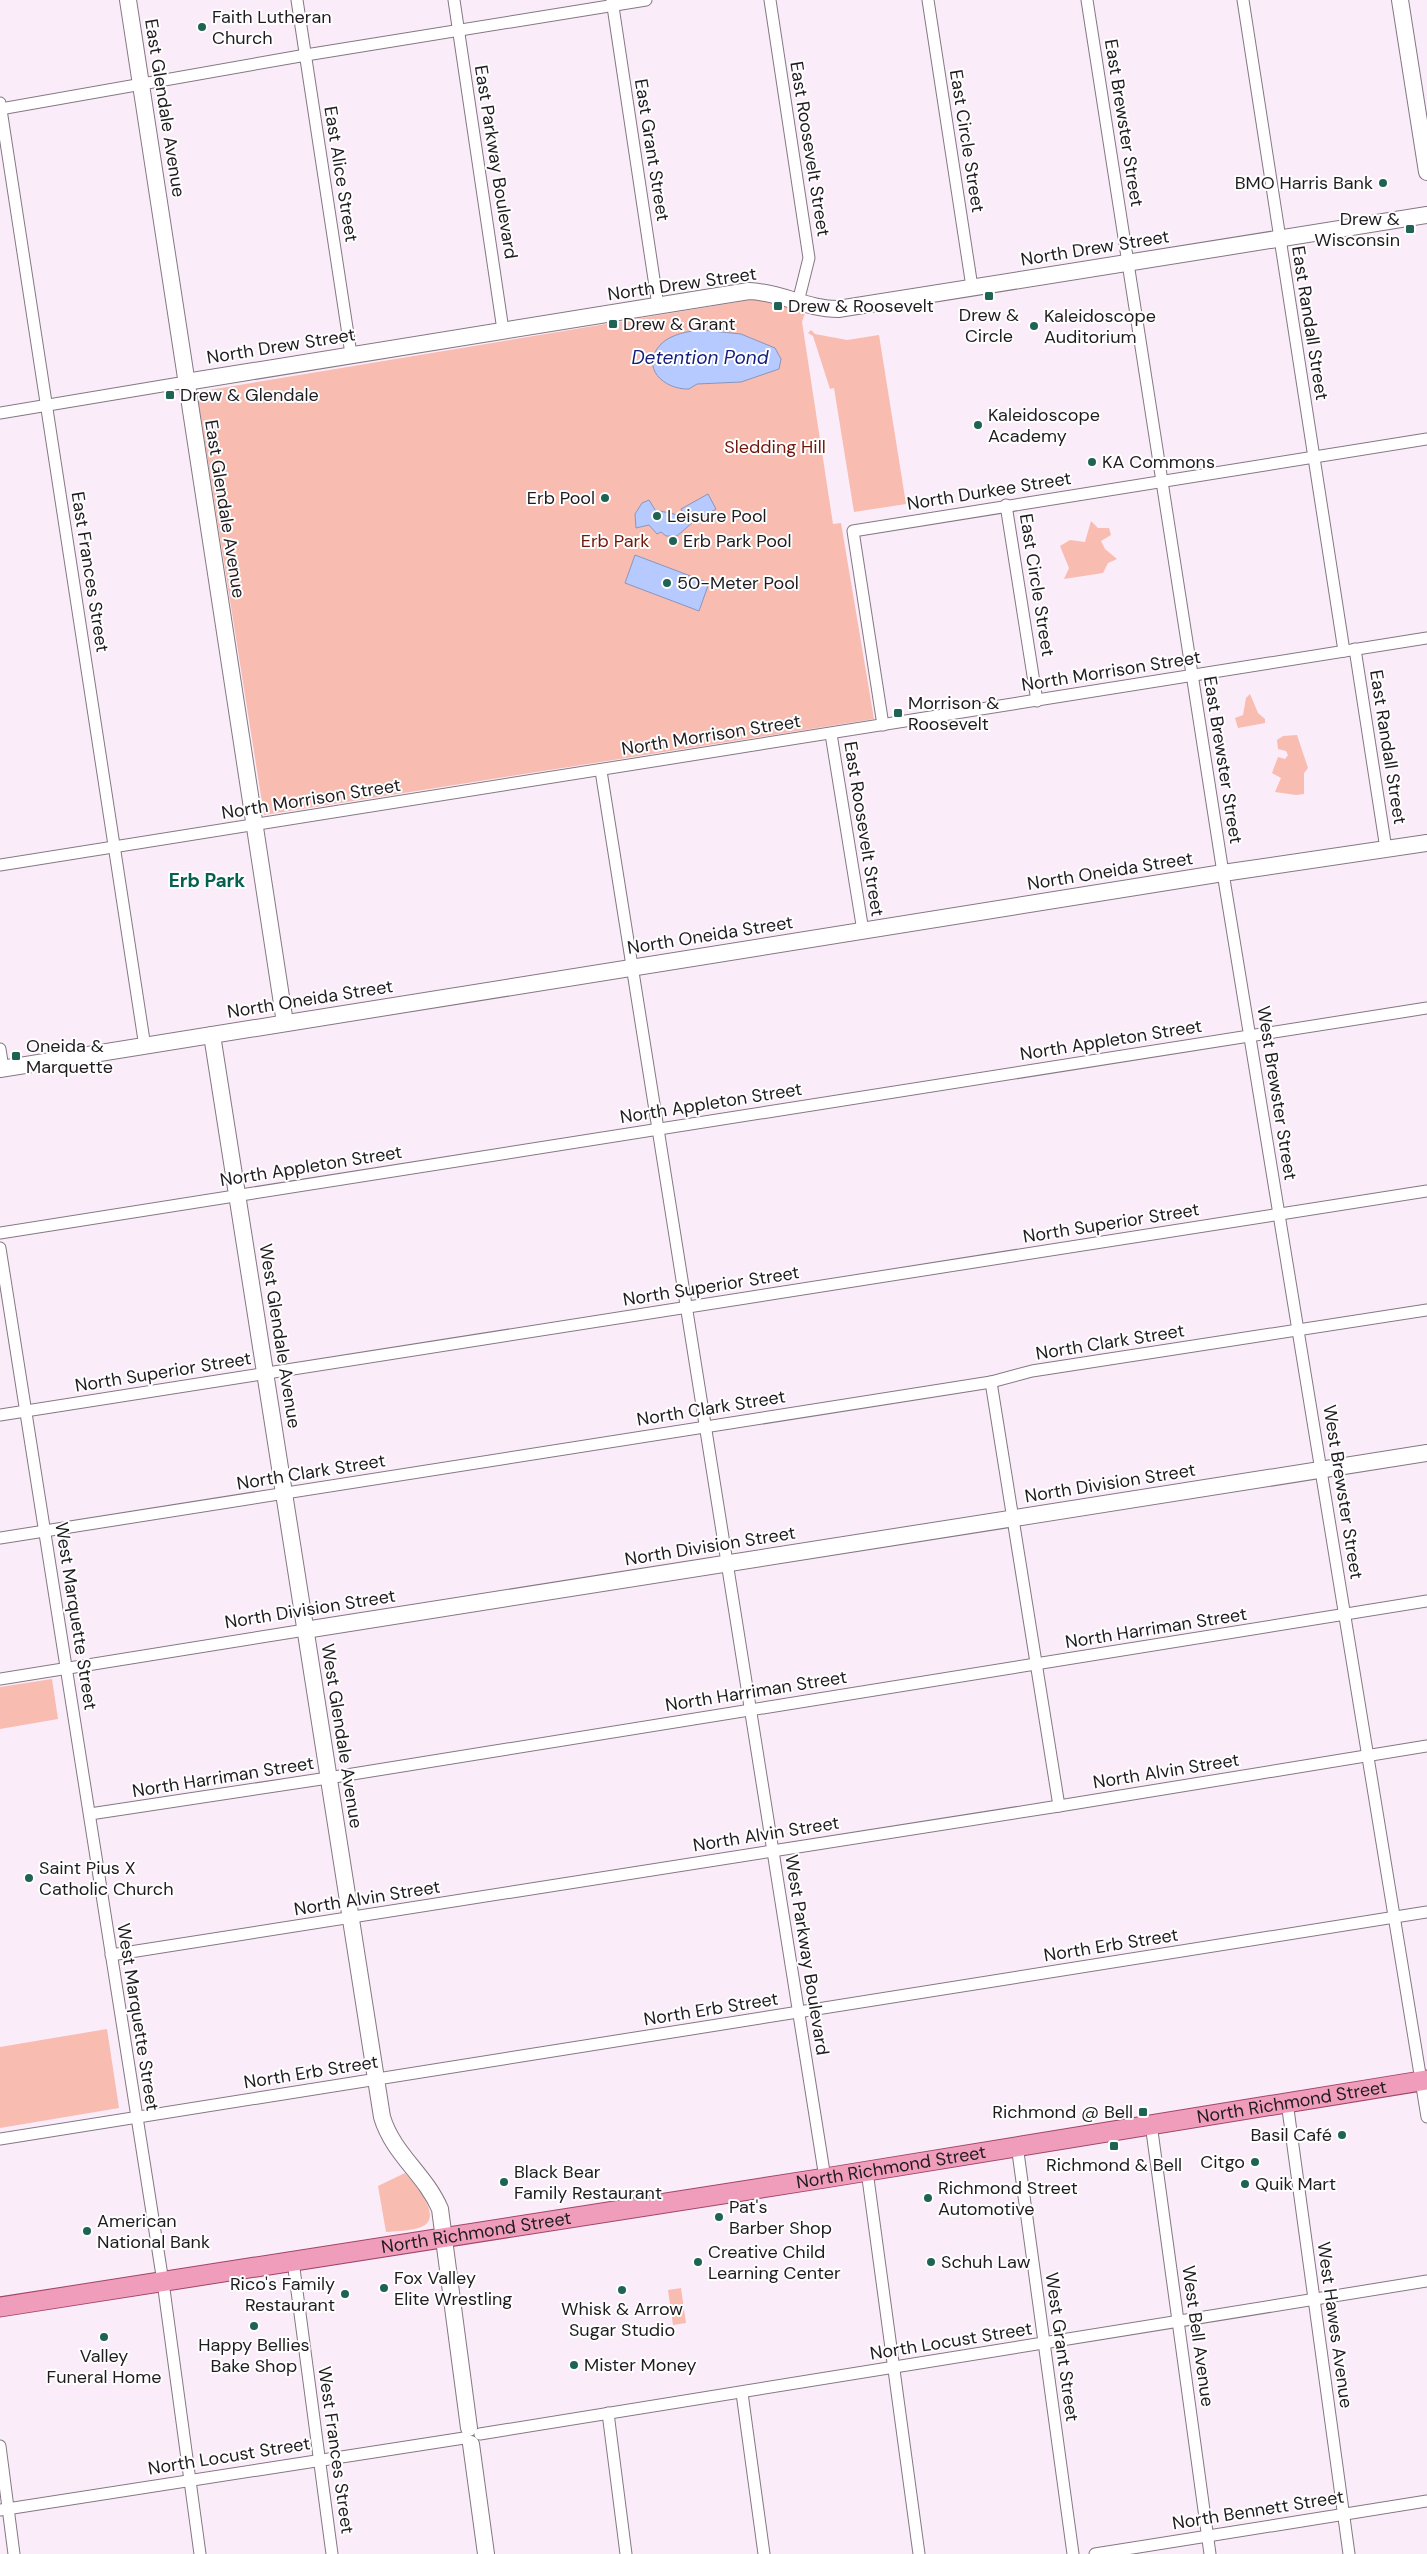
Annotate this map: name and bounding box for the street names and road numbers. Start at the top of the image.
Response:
street label: East Glendale Avenue [139,17,191,199]
street label: East Brewster Street [1099,37,1149,209]
street label: East Roosevelt Street [784,60,836,238]
street label: East Parkway Boulevard [469,63,523,261]
street label: East Circle Street [944,68,990,214]
street label: East Grant Street [629,77,675,223]
street label: East Alice Street [318,104,364,244]
street label: North Drew Street [1019,224,1171,272]
street label: East Randall Street [1286,244,1334,402]
street label: North Drew Street [606,262,758,306]
street label: North Drew Street [205,322,357,370]
street label: East Glendale Avenue [199,418,251,600]
street label: North Durkee Street [905,466,1073,516]
street label: East Frances Street [65,490,115,654]
street label: East Circle Street [1014,512,1060,658]
street label: North Morrison Street [1020,645,1202,697]
street label: East Randall Street [1364,668,1412,826]
street label: East Brewster Street [1198,674,1248,846]
street label: North Morrison Street [620,709,802,761]
street label: East Roosevelt Street [838,740,890,918]
street label: North Morrison Street [220,773,402,825]
street label: North Oneida Street [1025,846,1195,896]
street label: North Oneida Street [625,910,795,960]
street label: North Oneida Street [225,974,395,1024]
street label: West Brewster Street [1251,1004,1303,1182]
street label: North Appleton Street [1018,1014,1204,1066]
street label: North Appleton Street [618,1077,804,1129]
street label: North Appleton Street [218,1140,404,1192]
street label: North Superior Street [1021,1197,1201,1249]
street label: West Glendale Avenue [254,1242,306,1430]
street label: North Superior Street [621,1260,801,1312]
street label: North Clark Street [1034,1318,1186,1366]
street label: North Superior Street [73,1346,253,1398]
street label: North Clark Street [635,1384,787,1432]
street label: West Brewster Street [1317,1403,1369,1581]
street label: North Clark Street [235,1448,387,1496]
street label: North Division Street [1023,1458,1197,1508]
street label: West Marquette Street [49,1520,103,1712]
street label: North Division Street [623,1521,797,1571]
street label: North Division Street [223,1584,397,1634]
street label: North Harriman Street [1063,1602,1249,1654]
street label: West Glendale Avenue [316,1642,368,1830]
street label: North Harriman Street [663,1665,849,1717]
street label: North Alvin Street [1091,1748,1241,1794]
street label: North Harriman Street [130,1751,316,1803]
street label: North Alvin Street [691,1811,841,1857]
street label: West Parkway Boulevard [779,1853,835,2057]
street label: North Alvin Street [292,1875,442,1921]
street label: West Marquette Street [111,1921,165,2113]
street label: North Erb Street [1042,1923,1180,1967]
street label: North Erb Street [642,1987,780,2031]
street label: North Erb Street [242,2050,380,2094]
street label: North Richmond Street [1195,2075,1388,2129]
street label: North Richmond Street [794,2140,988,2194]
street label: North Richmond Street [380,2206,573,2259]
street label: West Hawes Avenue [1311,2240,1359,2410]
street label: West Bell Avenue [1176,2264,1220,2408]
street label: West Grant Street [1040,2271,1084,2423]
street label: North Locust Street [868,2316,1034,2366]
street label: West Frances Street [312,2365,360,2535]
street label: North Locust Street [146,2431,312,2481]
street label: North Bennett Street [1170,2485,1346,2535]

